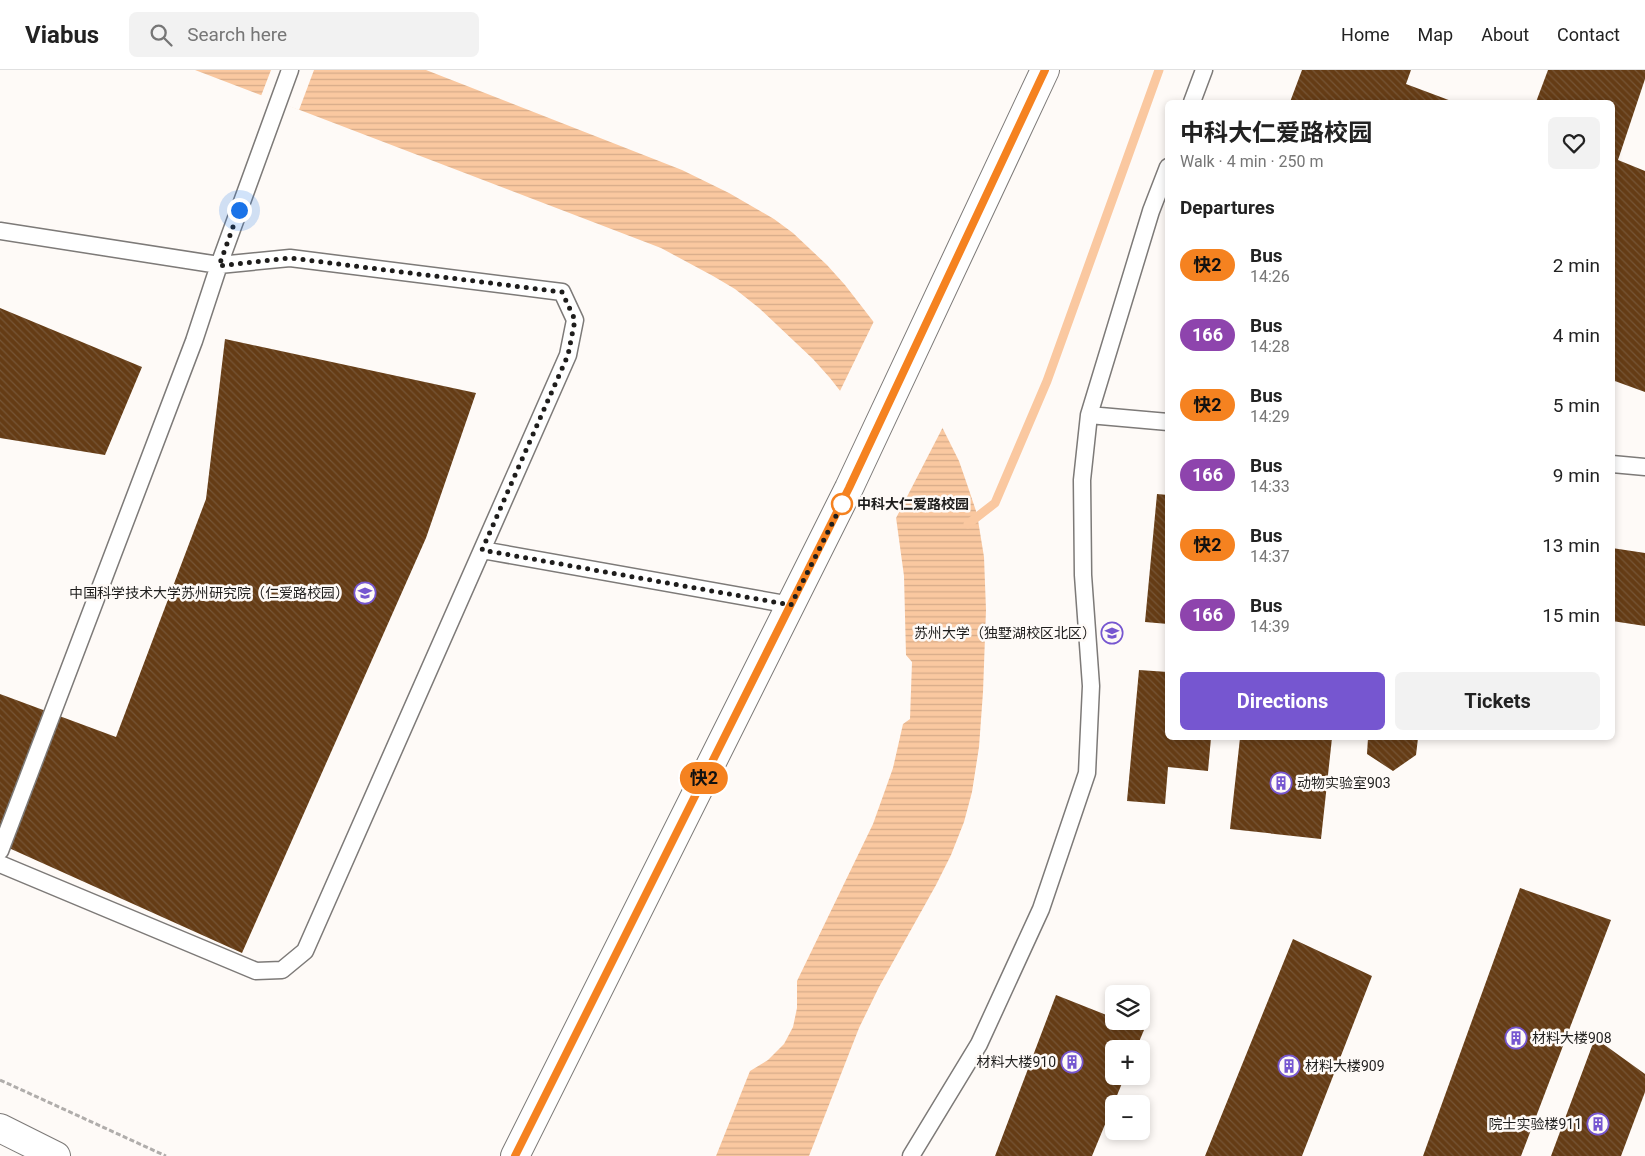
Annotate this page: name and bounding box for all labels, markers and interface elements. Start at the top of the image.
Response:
search box [129,12,479,57]
text: Viabus [25,21,99,49]
icon: search [147,21,175,49]
text: Search here [187,23,287,46]
text: Home [1341,24,1390,45]
text: Map [1418,24,1453,45]
text: About [1481,24,1529,45]
text: Contact [1557,24,1620,45]
button: heart [1548,117,1600,169]
text: 中科大仁爱路校园 [1180,119,1372,147]
text: Walk · 4 min · 250 m [1180,152,1324,171]
text: Departures [1180,196,1275,219]
your location [227,198,252,223]
text: Bus [1250,244,1283,267]
text: 快2 [1193,254,1222,275]
text: 2 min [1553,254,1600,277]
text: 14:26 [1250,267,1290,286]
text: Bus [1250,314,1283,337]
text: 166 [1192,324,1223,345]
text: 4 min [1553,324,1600,347]
text: 14:28 [1250,337,1290,356]
text: Bus [1250,384,1283,407]
text: 快2 [1193,394,1222,415]
text: 5 min [1553,394,1600,417]
text: 14:29 [1250,407,1290,426]
text: Bus [1250,454,1283,477]
text: 166 [1192,464,1223,485]
text: 9 min [1553,464,1600,487]
text: 14:33 [1250,477,1290,496]
marker: 中科大仁爱路校园 [831,493,853,515]
place label: 中科大仁爱路校园 [857,496,969,512]
text: Bus [1250,524,1283,547]
text: 快2 [1193,534,1222,555]
text: 13 min [1542,534,1600,557]
text: 14:37 [1250,547,1290,566]
school or university icon: 中国科学技术大学苏州研究院（仁爱路校园） [353,581,377,605]
place label: 中国科学技术大学苏州研究院（仁爱路校园） [69,585,349,601]
text: Bus [1250,594,1283,617]
text: 166 [1192,604,1223,625]
text: 15 min [1542,604,1600,627]
text: 14:39 [1250,617,1290,636]
school or university icon: 苏州大学（独墅湖校区北区） [1100,621,1124,645]
place label: 苏州大学（独墅湖校区北区） [914,625,1096,641]
button: Directions [1180,672,1385,730]
button: Tickets [1395,672,1600,730]
line badge: 快2 [682,762,726,794]
text: 快2 [690,767,718,788]
building icon: 动物实验室903 [1269,771,1293,795]
place label: 动物实验室903 [1297,775,1391,791]
map controls [1105,985,1150,1140]
button: layers [1105,985,1150,1030]
building icon: 材料大楼908 [1504,1026,1528,1050]
place label: 材料大楼908 [1532,1030,1612,1046]
button: + [1105,1040,1150,1085]
building icon: 材料大楼910 [1060,1050,1084,1074]
place label: 材料大楼910 [976,1054,1056,1070]
building icon: 材料大楼909 [1277,1054,1301,1078]
place label: 材料大楼909 [1305,1058,1385,1074]
button: − [1105,1095,1150,1140]
building icon: 院士实验楼911 [1586,1112,1610,1136]
place label: 院士实验楼911 [1488,1116,1582,1132]

